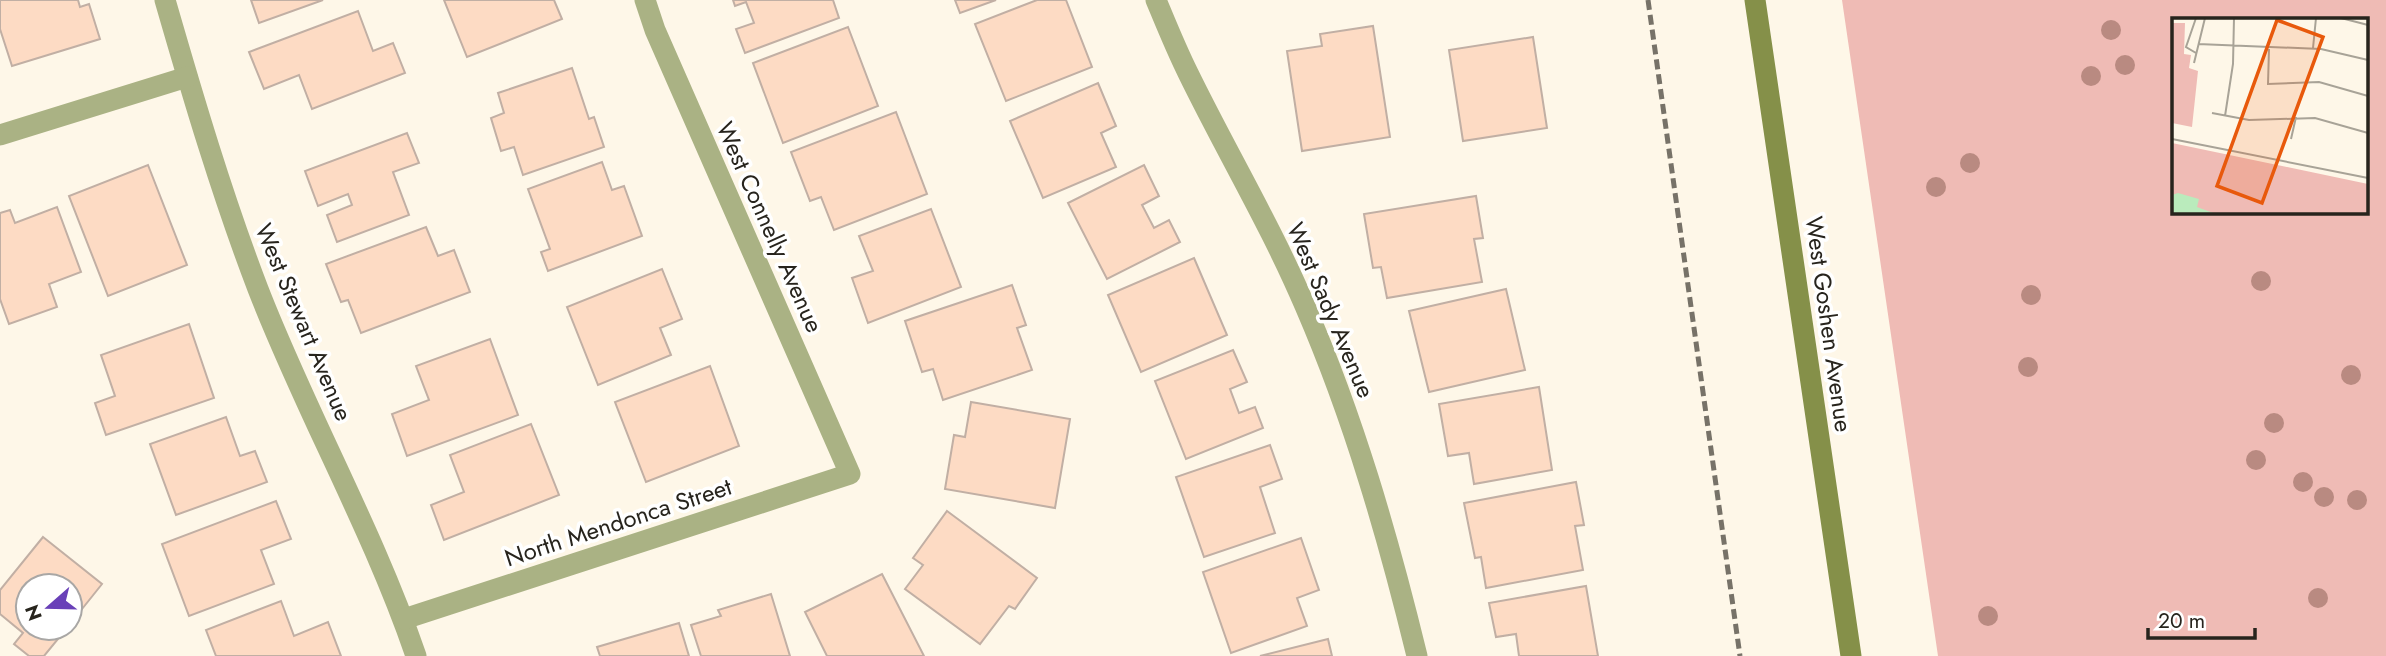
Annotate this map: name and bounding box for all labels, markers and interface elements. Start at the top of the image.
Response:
inset map [2172,18,2368,214]
street label: West Connelly Avenue [708,116,832,338]
street label: West Goshen Avenue [1797,214,1861,434]
street label: West Sady Avenue [1278,217,1384,403]
street label: West Stewart Avenue [247,218,361,426]
street label: North Mendonca Street [500,469,736,575]
north arrow [14,572,84,642]
scale bar [2148,596,2255,640]
text: N [18,601,49,624]
text: 20 m [2158,606,2205,636]

